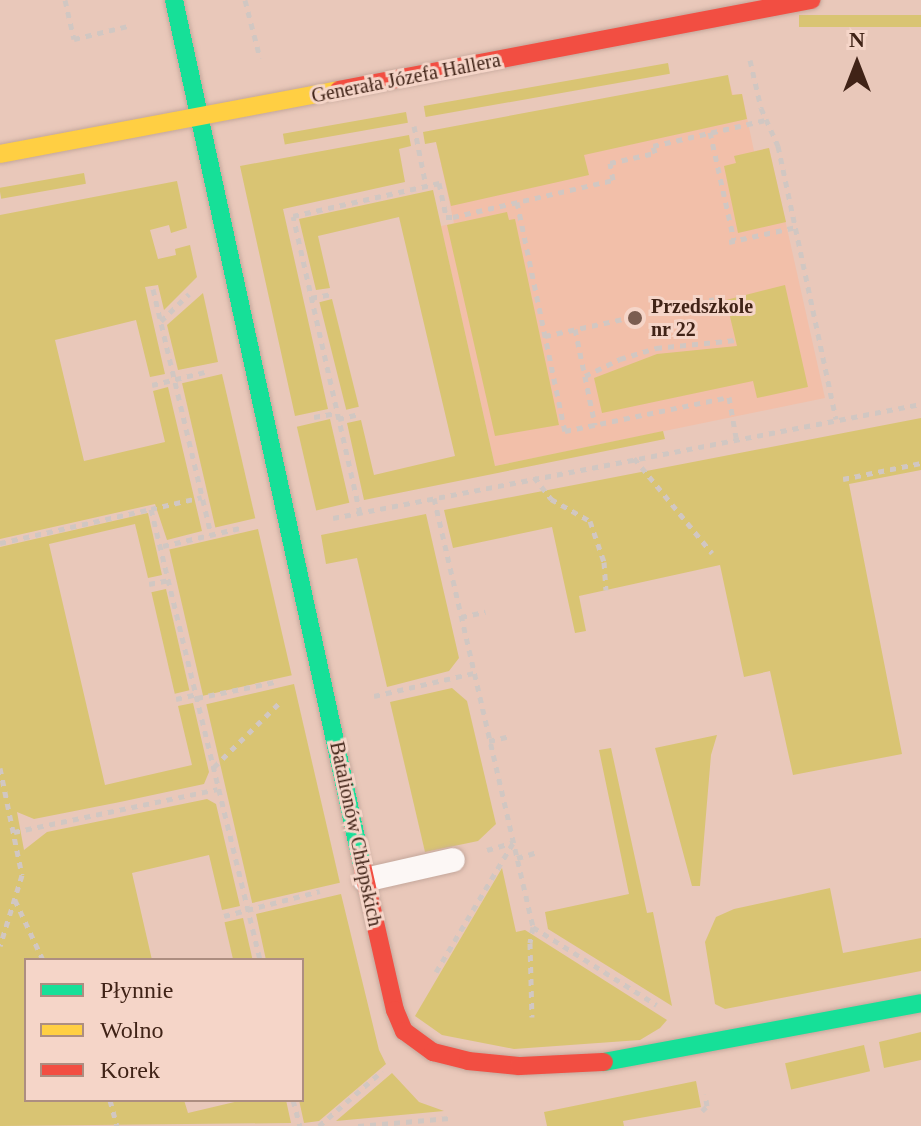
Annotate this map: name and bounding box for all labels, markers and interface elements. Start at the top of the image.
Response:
north arrow [817,24,897,104]
text: N [849,27,865,52]
street label: Generała Józefa Hallera [309,48,503,108]
place label: Przedszkole nr 22 [651,294,753,341]
marker: Przedszkole nr 22 [626,309,644,327]
street label: Batalionów Chłopskich [325,739,387,929]
legend [24,958,304,1102]
text: Płynnie [100,977,173,1003]
text: Wolno [100,1017,163,1043]
text: Korek [100,1057,160,1083]

